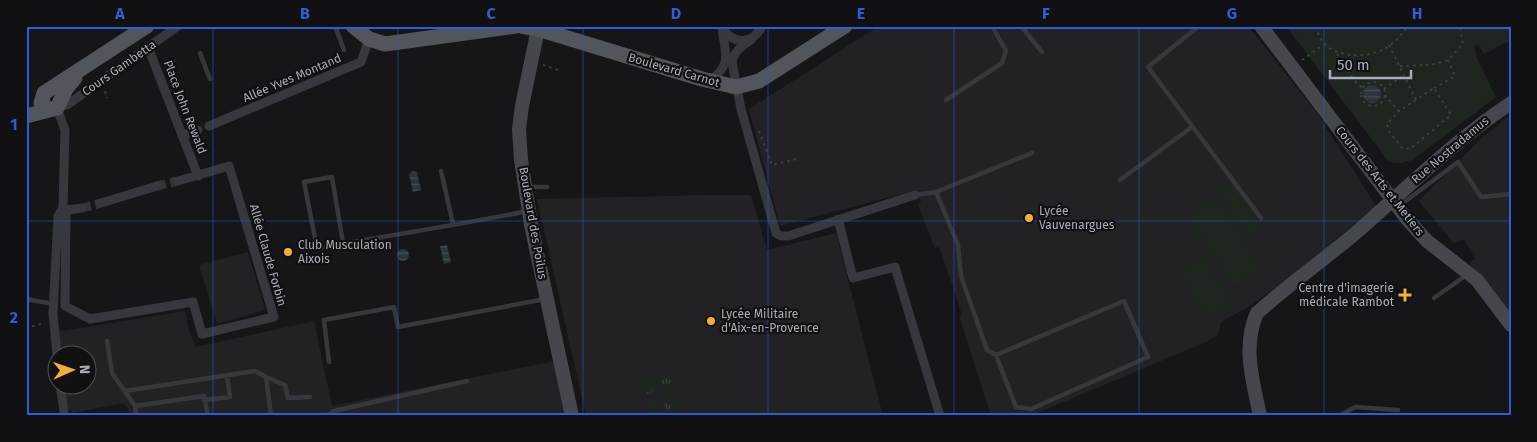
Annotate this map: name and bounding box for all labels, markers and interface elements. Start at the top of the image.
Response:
text: A [114,4,125,23]
text: B [300,4,310,23]
text: C [486,4,496,23]
text: D [671,4,681,23]
text: E [857,4,865,23]
text: F [1042,4,1050,23]
text: G [1227,4,1237,23]
text: H [1412,4,1422,23]
street label: Cours Gambetta [79,37,159,99]
scale bar [1330,48,1411,80]
street label: Boulevard Carnot [627,50,722,90]
street label: Allée Yves Montand [241,51,343,105]
text: 50 m [1337,56,1370,74]
street label: Place John Rewald [161,58,209,156]
street label: Rue Nostradamus [1409,113,1492,186]
text: 1 [10,115,18,134]
street label: Cours des Arts et Metiers [1333,123,1427,239]
street label: Boulevard des Poilus [516,166,550,281]
street label: Allée Claude Forbin [247,202,289,308]
place label: Lycée Vauvenargues [1039,204,1115,232]
marker: Lycée Vauvenargues [1023,212,1035,224]
place label: Club Musculation Aixois [298,238,392,266]
marker: Club Musculation Aixois [282,246,294,258]
place label: Centre d'imagerie médicale Rambot [1299,281,1395,309]
marker: Centre d'imagerie médicale Rambot [1398,288,1412,302]
place label: Lycée Militaire d'Aix-en-Provence [721,307,819,335]
text: 2 [10,308,18,327]
marker: Lycée Militaire d'Aix-en-Provence [705,315,717,327]
north arrow [48,344,98,394]
text: N [76,365,93,375]

